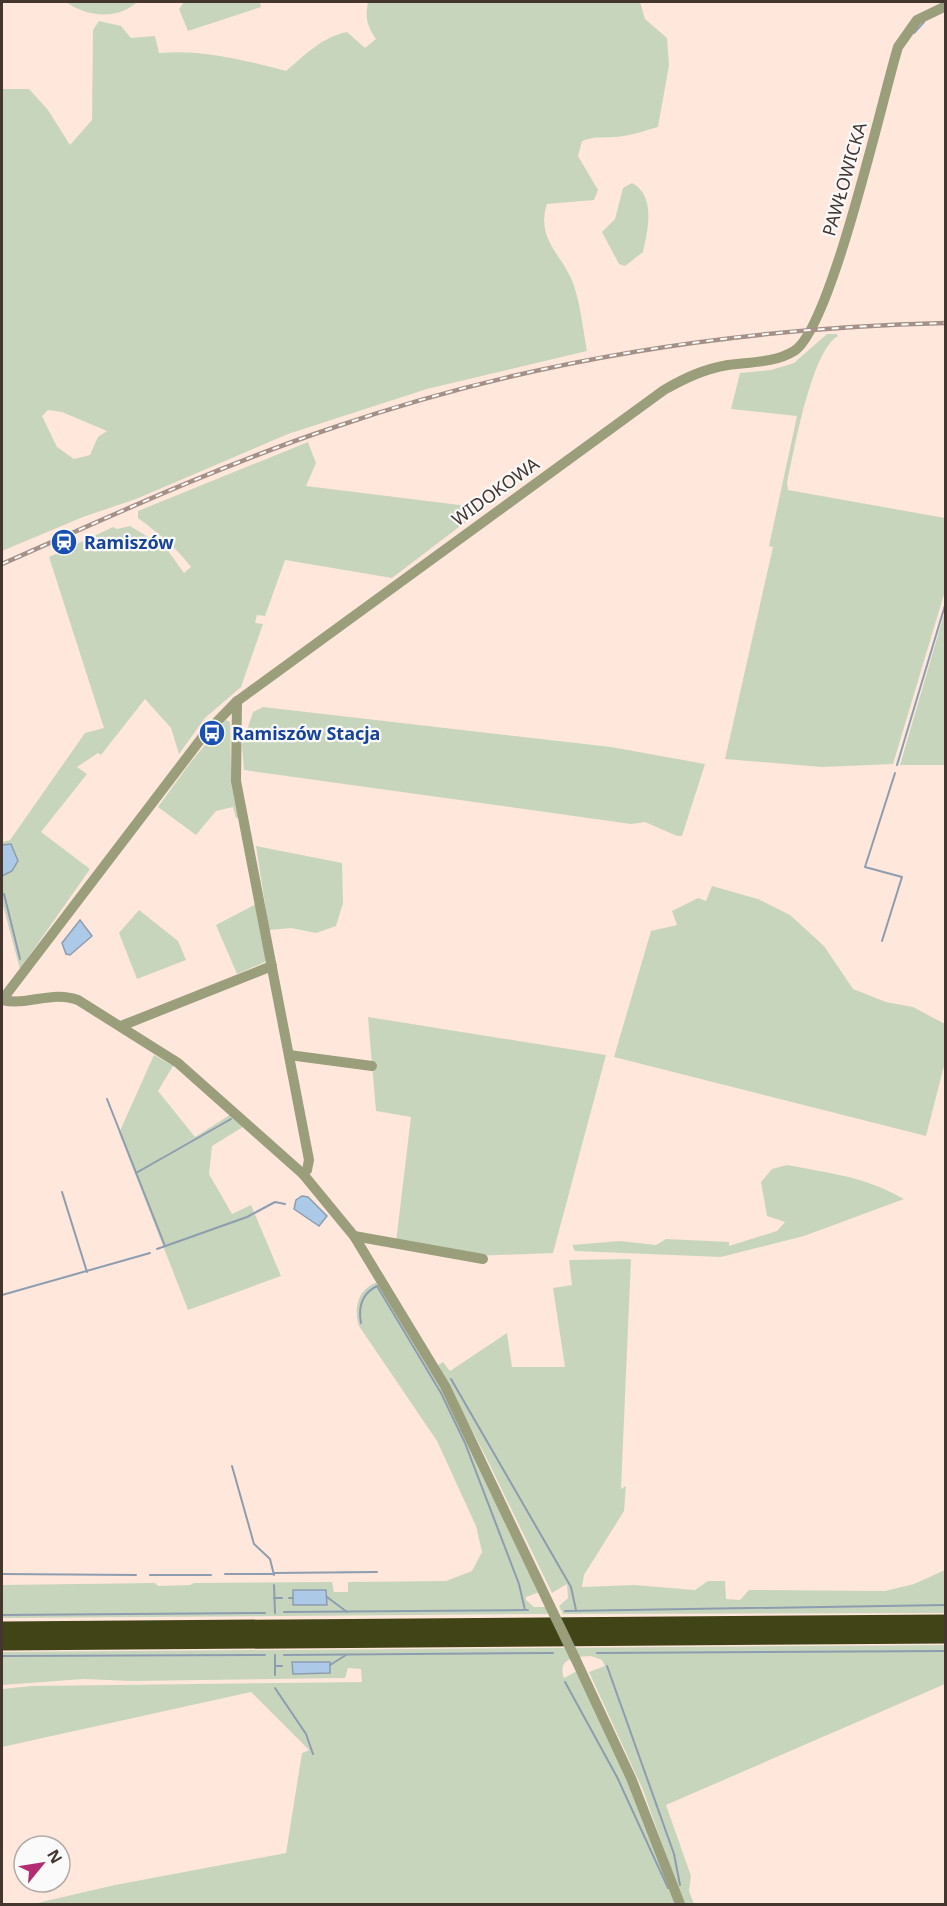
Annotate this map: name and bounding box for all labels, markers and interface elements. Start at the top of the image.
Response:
street label: PAWŁOWICKA [816,119,872,239]
street label: WIDOKOWA [447,451,544,531]
station icon: Ramiszów [49,527,79,557]
place label: Ramiszów [84,530,174,554]
bus stop icon: Ramiszów Stacja [197,718,227,748]
place label: Ramiszów Stacja [232,721,380,745]
north arrow [12,1834,72,1894]
text: N [42,1845,68,1868]

